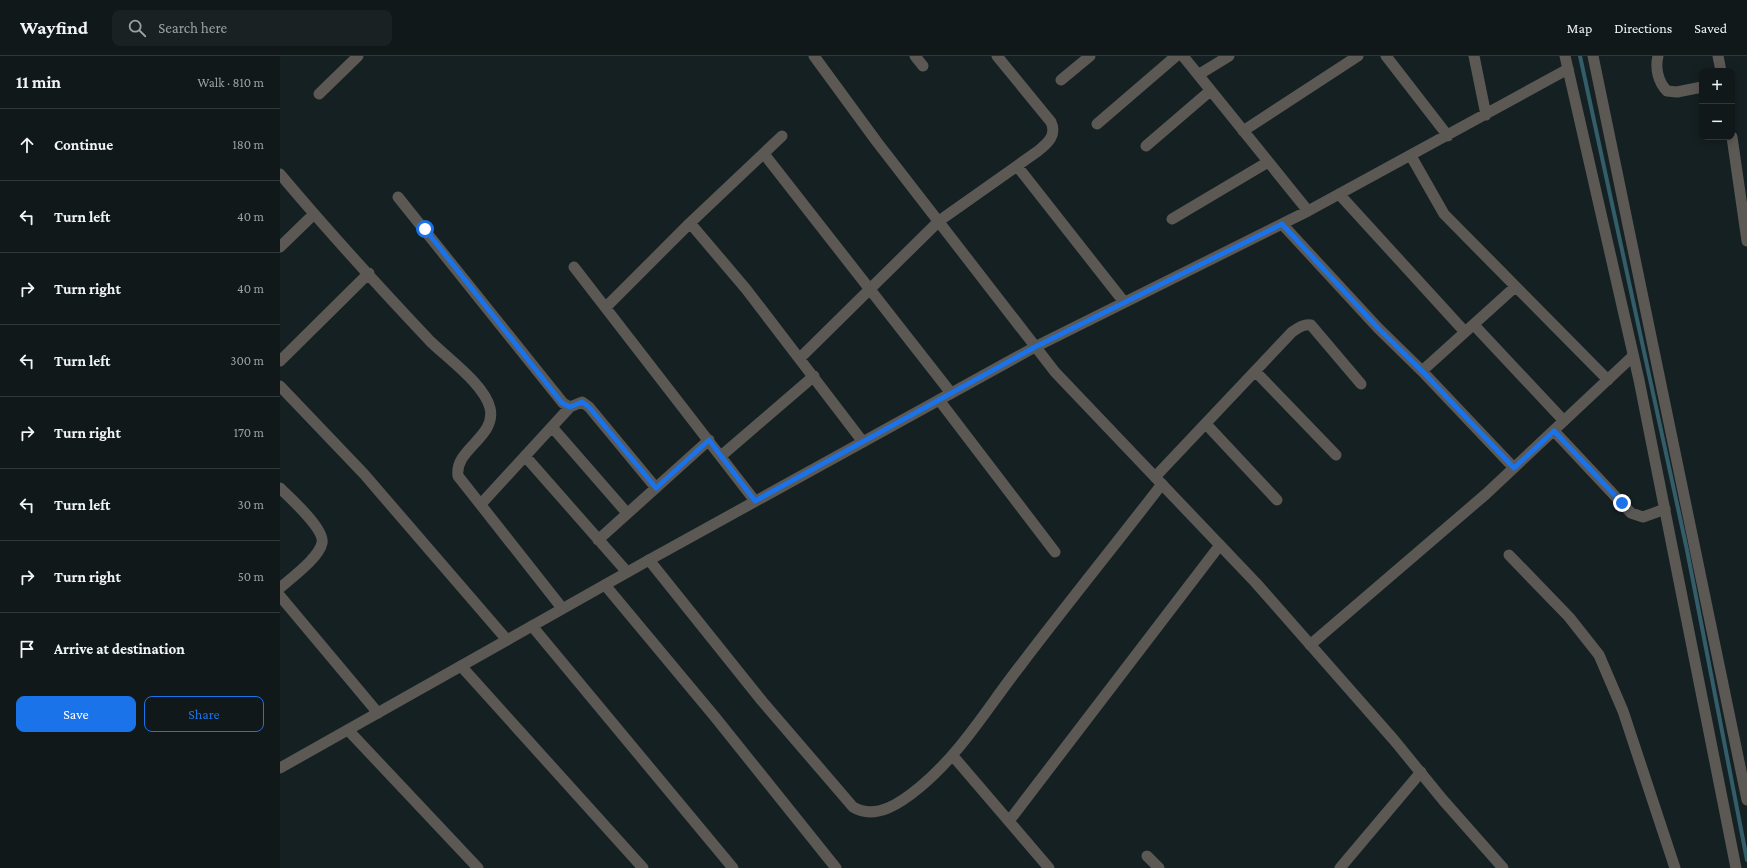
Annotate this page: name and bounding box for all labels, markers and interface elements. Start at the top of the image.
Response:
search box [112,10,392,46]
text: Wayfind [20,17,88,38]
icon: search [126,17,148,39]
text: Search here [158,20,227,36]
text: Map [1567,20,1592,36]
text: Directions [1614,20,1672,36]
text: Saved [1694,20,1727,36]
map controls [1699,68,1735,140]
button: + [1699,68,1735,104]
text: 11 min [16,73,61,92]
text: Walk · 810 m [197,75,264,90]
button: − [1699,104,1735,140]
icon: ahead [16,134,38,156]
text: Continue [54,137,113,153]
text: 180 m [232,137,264,152]
icon: left [16,206,38,228]
text: Turn left [54,209,110,225]
text: 40 m [237,209,264,224]
route start [416,220,434,238]
icon: right [16,278,38,300]
text: Turn right [54,281,121,297]
text: 40 m [237,281,264,296]
icon: left [16,350,38,372]
text: Turn left [54,353,110,369]
text: 300 m [230,353,264,368]
icon: right [16,422,38,444]
text: Turn right [54,425,121,441]
text: 170 m [234,425,264,440]
icon: left [16,494,38,516]
route end [1613,494,1631,512]
text: Turn left [54,497,110,513]
text: 30 m [238,497,264,512]
icon: right [16,566,38,588]
text: Turn right [54,569,121,585]
text: 50 m [238,569,264,584]
icon: arrive [16,638,38,660]
text: Arrive at destination [54,641,185,657]
button: Save [16,696,136,732]
button: Share [144,696,264,732]

